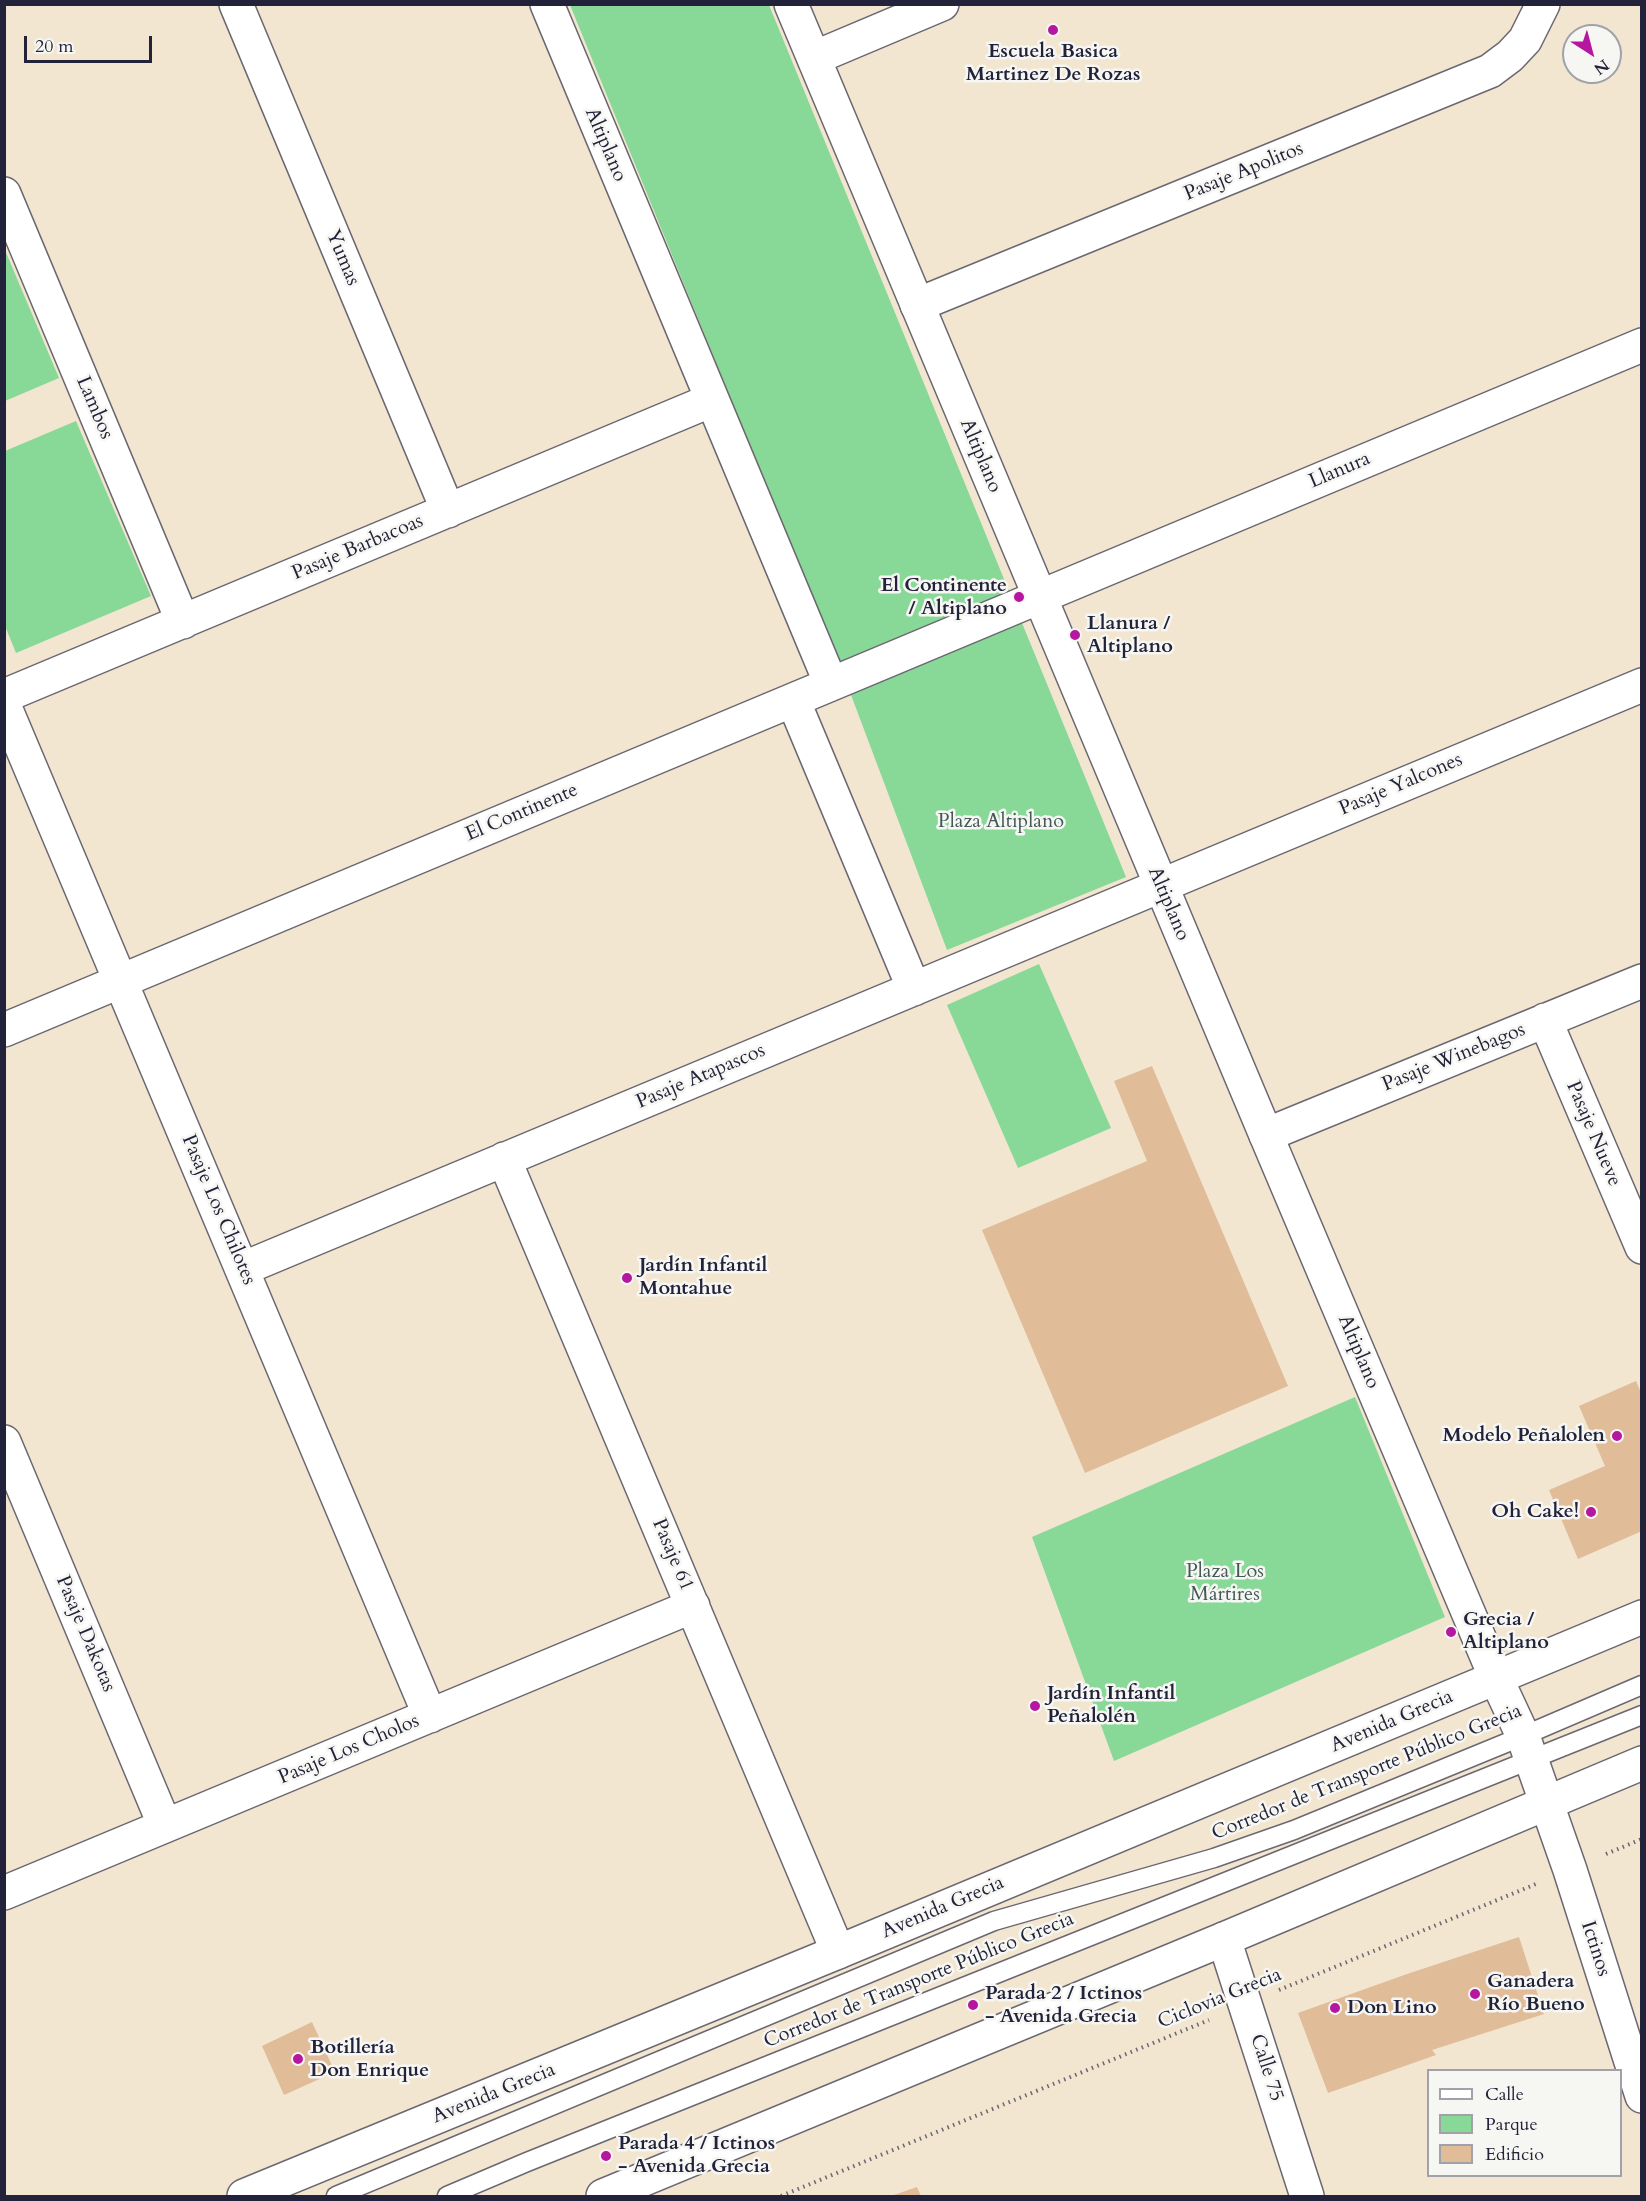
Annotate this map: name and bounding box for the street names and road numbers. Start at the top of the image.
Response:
street label: Altiplano [579,104,631,186]
street label: Pasaje Apolitos [1181,137,1307,207]
street label: Yumas [320,227,364,289]
street label: Lambos [70,373,118,443]
street label: Altiplano [954,415,1006,497]
street label: Llanura [1306,447,1374,495]
street label: Pasaje Barbacoas [289,510,427,586]
street label: Pasaje Yalcones [1336,748,1466,822]
street label: El Continente [462,779,582,847]
street label: Altiplano [1142,863,1194,945]
street label: Pasaje Winebagos [1379,1018,1529,1098]
street label: Pasaje Atapascos [633,1039,769,1115]
street label: Pasaje Nueve [1560,1078,1626,1190]
street label: Pasaje Los Chilotes [176,1131,260,1289]
street label: Altiplano [1332,1311,1384,1393]
street label: Pasaje 61 [646,1515,698,1595]
street label: Pasaje Dakotas [50,1572,120,1696]
street label: Avenida Grecia [1327,1685,1457,1759]
street label: Corredor de Transporte Público Grecia [1208,1700,1526,1846]
street label: Pasaje Los Cholos [275,1710,423,1790]
street label: Avenida Grecia [878,1871,1008,1945]
street label: Corredor de Transporte Público Grecia [760,1908,1078,2054]
street label: Ictinos [1575,1918,1615,1980]
street label: Ciclovia Grecia [1155,1963,1285,2035]
street label: Calle 75 [1244,2031,1288,2105]
street label: Avenida Grecia [429,2058,559,2130]

